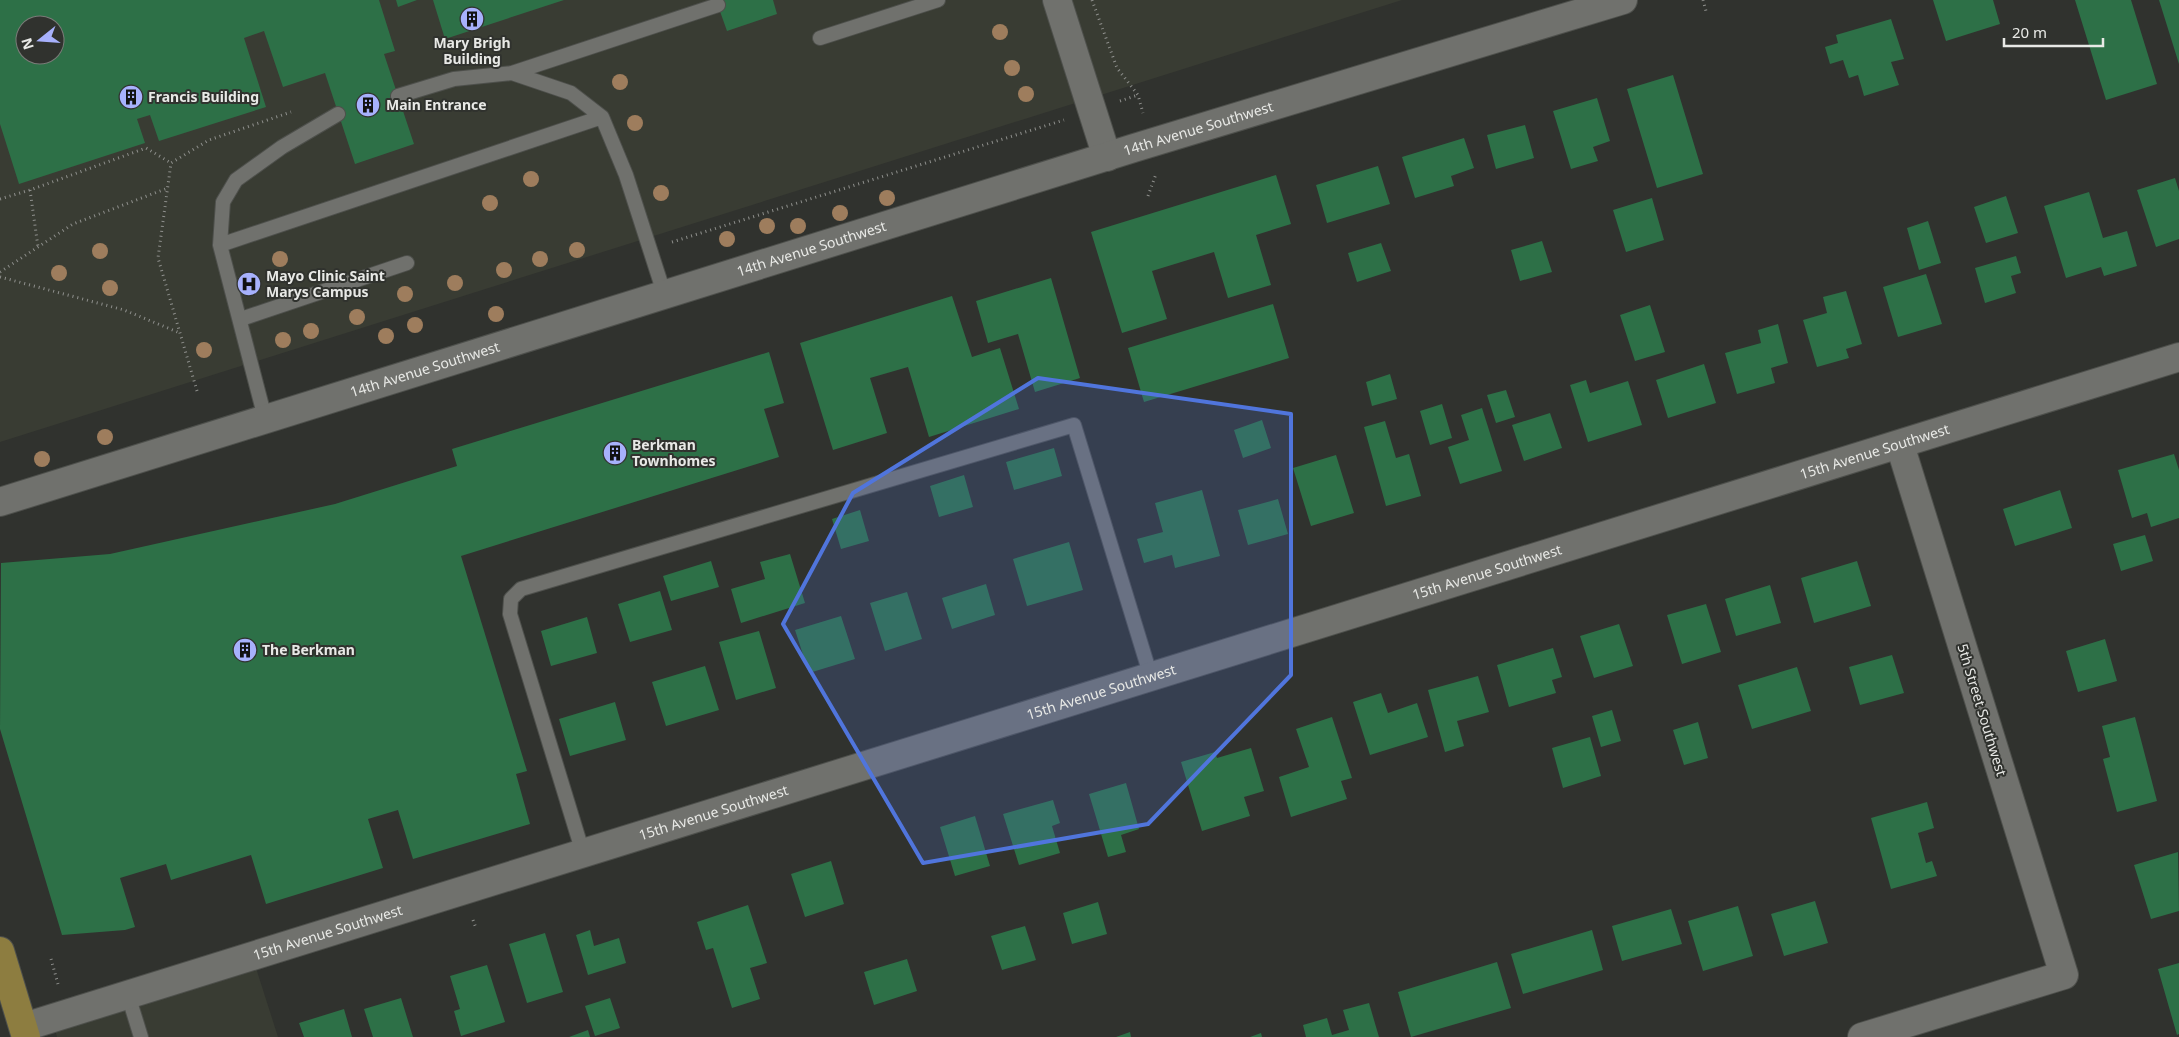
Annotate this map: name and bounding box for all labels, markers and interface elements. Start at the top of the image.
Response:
building icon: Mary Brigh Building [459,6,485,32]
north arrow [15,15,65,65]
scale bar [2004,15,2103,47]
text: 20 m [2012,22,2047,42]
place label: Mary Brigh Building [433,33,511,68]
text: N [16,36,38,52]
building icon: Francis Building [118,84,144,110]
place label: Francis Building [148,87,259,106]
building icon: Main Entrance [355,92,381,118]
place label: Main Entrance [386,95,487,114]
street label: 14th Avenue Southwest [1121,96,1275,160]
street label: 14th Avenue Southwest [734,216,888,280]
place label: Mayo Clinic Saint Marys Campus [266,266,385,301]
hospital icon: Mayo Clinic Saint Marys Campus [236,271,262,297]
street label: 14th Avenue Southwest [348,337,502,401]
street label: 15th Avenue Southwest [1797,419,1952,483]
place label: Berkman Townhomes [632,435,716,470]
building icon: Berkman Townhomes [602,440,628,466]
street label: 15th Avenue Southwest [1410,540,1564,604]
building icon: The Berkman [232,637,258,663]
place label: The Berkman [262,640,355,659]
street label: 5th Street Southwest [1953,641,2012,778]
street label: 15th Avenue Southwest [1024,659,1178,724]
street label: 15th Avenue Southwest [636,780,790,844]
street label: 15th Avenue Southwest [250,900,405,964]

